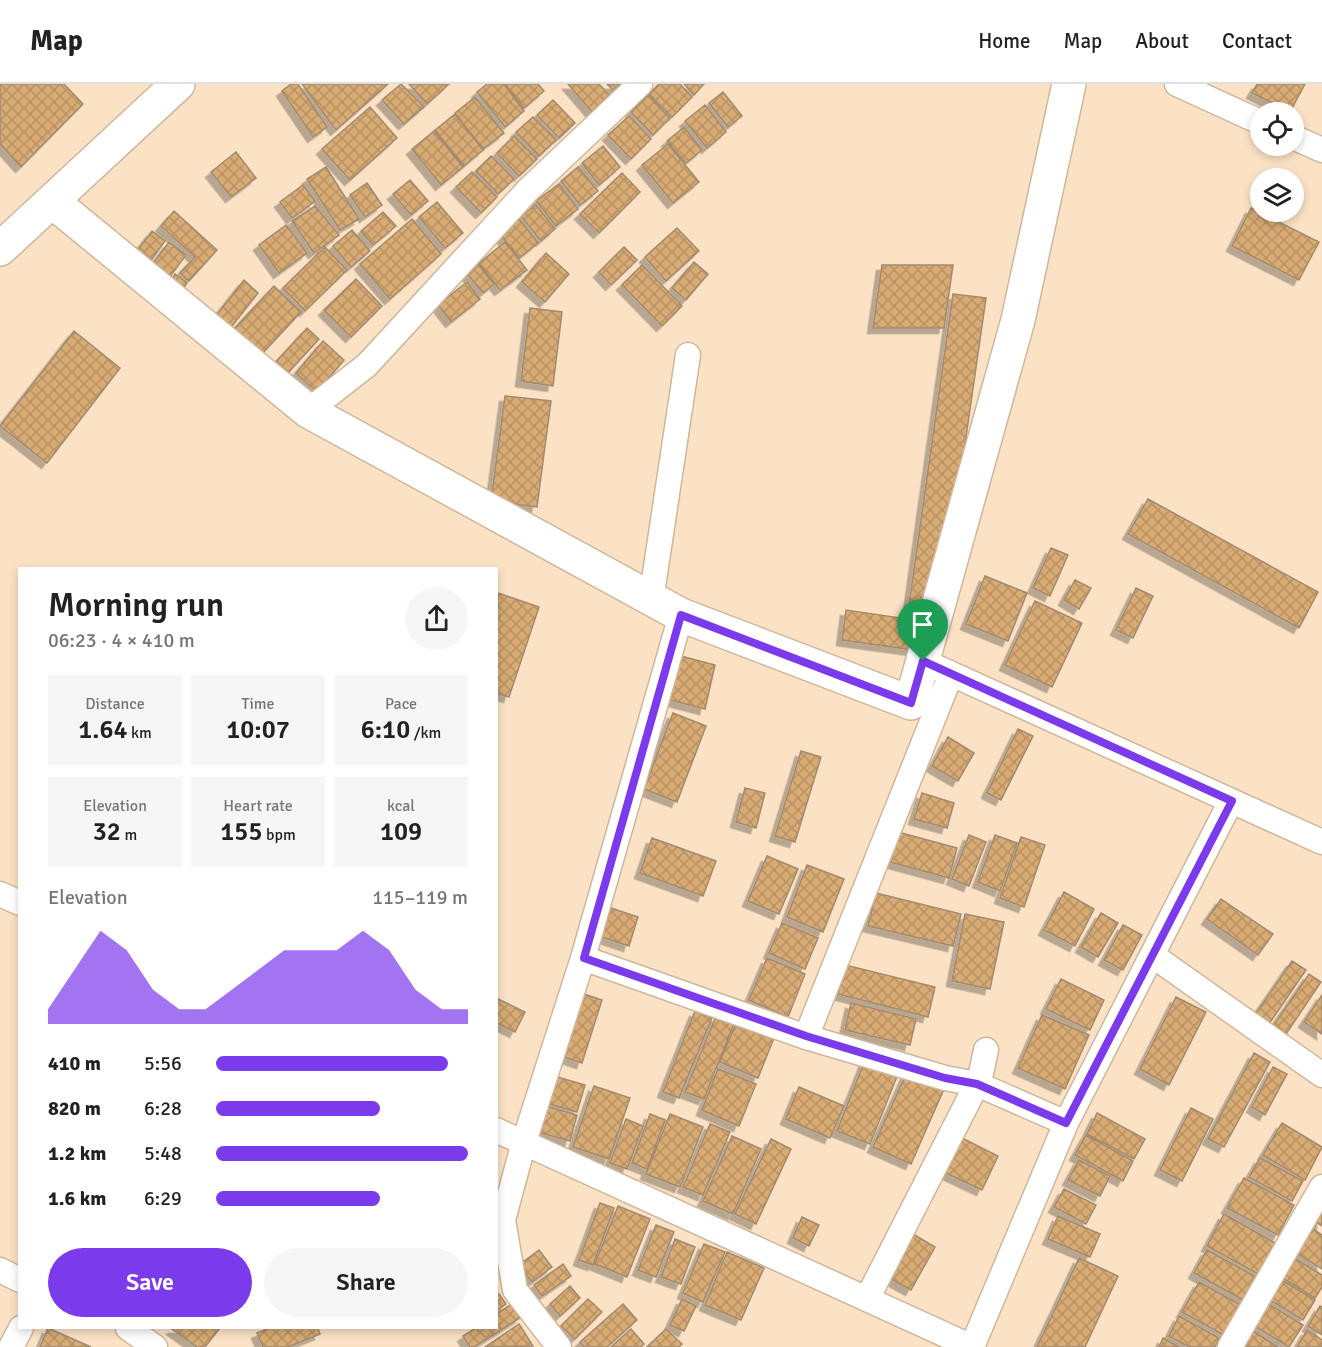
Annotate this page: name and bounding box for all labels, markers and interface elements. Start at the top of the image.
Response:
text: Map [30,24,83,58]
text: Home [978,28,1031,54]
text: Map [1064,28,1102,54]
text: About [1135,28,1189,54]
text: Contact [1222,28,1292,54]
map controls [1250,102,1304,222]
button: locate [1250,102,1304,156]
button: layers [1250,168,1304,222]
text: Morning run [48,585,224,626]
button: share [405,587,468,650]
pin [897,599,948,661]
icon: arrive [906,608,939,641]
text: 06:23 · 4 × 410 m [48,628,195,653]
text: Distance [85,694,145,714]
text: Time [242,694,274,714]
text: Pace [385,694,417,714]
text: 1.64 [78,714,127,746]
text: 10:07 [226,714,290,746]
text: 6:10 [361,714,410,746]
text: km [127,723,152,743]
text: /km [410,723,441,743]
text: Elevation [83,796,147,816]
text: Heart rate [223,796,293,816]
text: kcal [387,796,415,816]
text: 32 [93,816,121,848]
text: 155 [220,816,262,848]
text: 109 [380,816,422,848]
text: m [121,825,137,845]
text: bpm [262,825,296,845]
text: Elevation [48,885,128,910]
text: 115–119 m [372,885,468,910]
text: 410 m [48,1051,101,1076]
text: 5:56 [144,1051,182,1076]
text: 820 m [48,1096,101,1121]
text: 6:28 [144,1096,182,1121]
text: 1.2 km [48,1141,106,1166]
text: 5:48 [144,1141,182,1166]
text: 1.6 km [48,1186,106,1211]
text: 6:29 [144,1186,182,1211]
button: Save [48,1248,252,1317]
button: Share [264,1248,468,1317]

